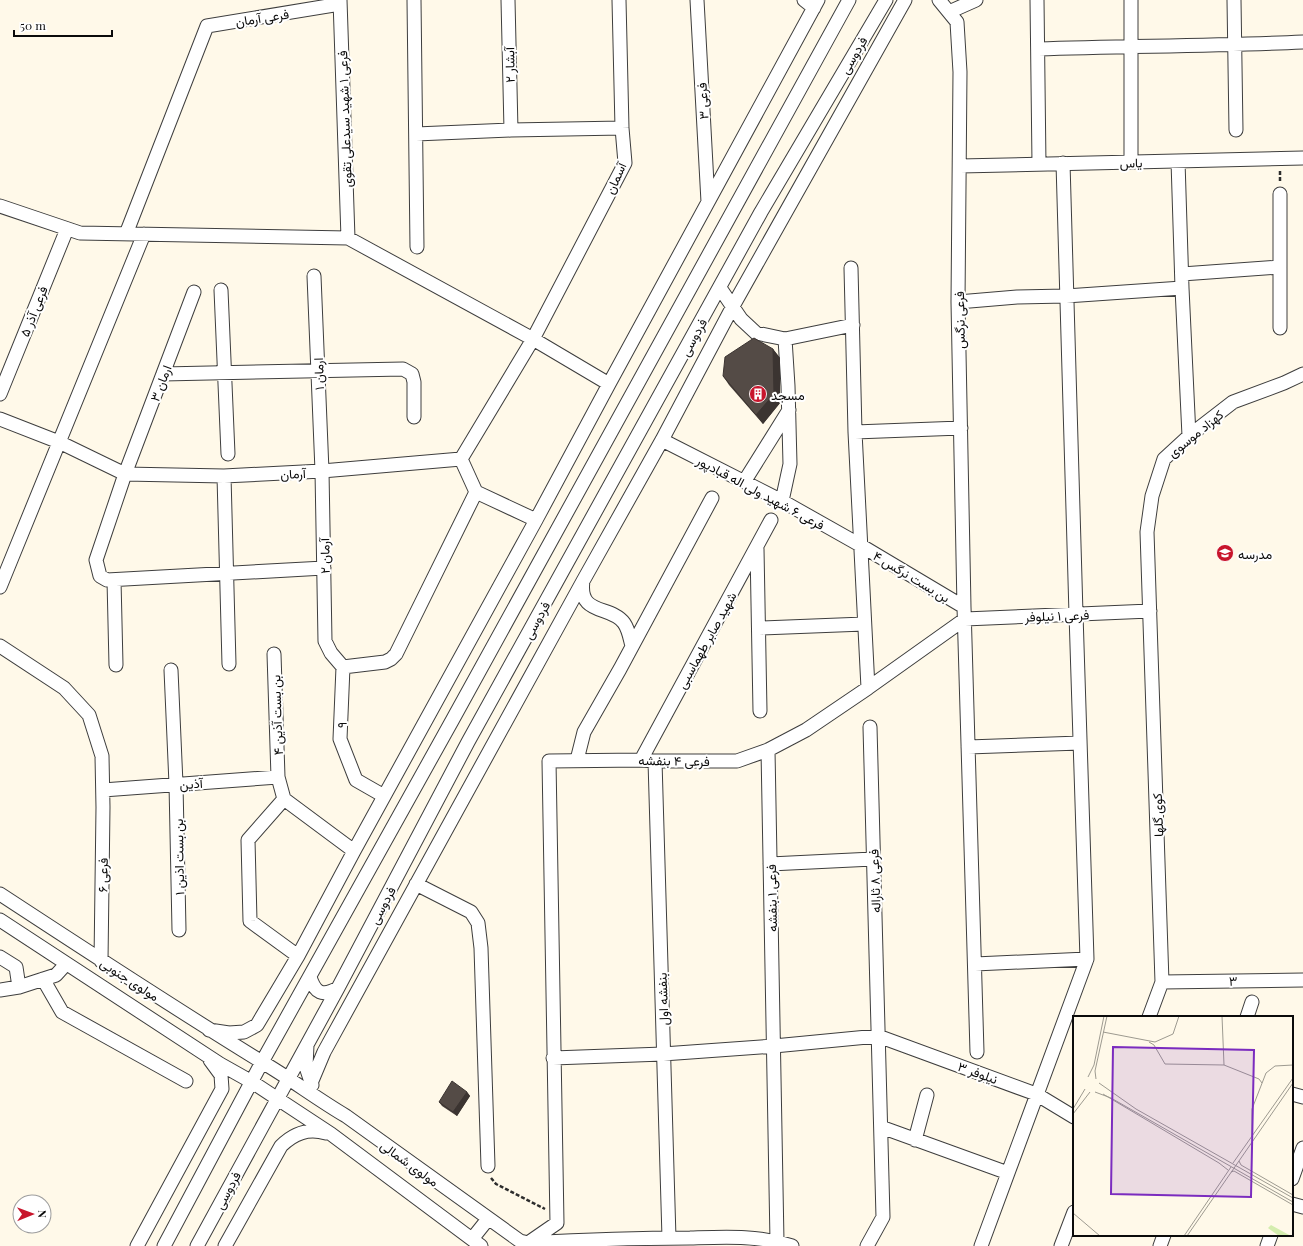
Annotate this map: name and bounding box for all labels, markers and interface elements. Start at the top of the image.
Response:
street label: فرعی آرمان [234,4,290,31]
scale bar [14,12,112,38]
text: 50 m [20,17,46,33]
street label: فردوسی [835,33,871,77]
street label: آبشار ۲ [500,46,519,83]
street label: فرعی ۱ شهید سیدعلی تقوی [333,50,356,188]
street label: فرعی ۳ [693,82,712,120]
street label: یاس [1119,153,1143,172]
street label: آسمان [601,159,631,197]
street label: فرعی آذر ۵ [15,283,52,339]
street label: فرعی نرگس [950,291,969,349]
street label: فردوسی [676,315,711,359]
street label: ارمان ۱ [309,357,328,391]
street label: ارمان ۳ [145,362,176,404]
building icon: مسجد [748,384,768,404]
place label: مسجد [771,386,805,403]
street label: کهزاد موسوی [1164,405,1227,461]
street label: فرعی ۶ شهید ولی اله قبادپور [692,451,828,535]
street label: آرمان [280,464,307,483]
street label: آرمان ۲ [315,537,334,574]
school or university icon: مدرسه [1215,543,1235,563]
place label: مدرسه [1238,545,1272,563]
street label: بن بست نرگس ۴ [870,546,954,607]
street label: شهید صابر طهماسبی [672,589,741,692]
street label: فردوسی [519,598,554,642]
street label: فرعی ۱ نیلوفر [1023,605,1090,626]
street label: بن بست آذین ۴ [266,674,287,755]
street label: ۹ [332,722,350,728]
street label: فرعی ۴ بنفشه [638,751,710,770]
street label: آذین [179,774,204,793]
street label: کوی گلها [1148,793,1167,837]
street label: بن بست اذین ۱ [169,818,188,895]
street label: فرعی ۸ ثاراله [864,849,885,913]
street label: فرعی ۶ [93,857,112,893]
street label: فرعی ۱ بنفشه [762,864,781,932]
street label: فردوسی [365,883,400,927]
street label: مولوی جنوبی [97,954,163,1005]
street label: ۳ [1228,971,1238,989]
street label: بنفشه اول [653,972,672,1026]
inset map [1073,1016,1293,1236]
street label: نیلوفر ۳ [955,1057,1000,1088]
street label: مولوی شمالی [377,1136,443,1191]
street label: فردوسی [210,1168,245,1212]
north arrow [12,1194,52,1234]
text: N [35,1210,50,1218]

